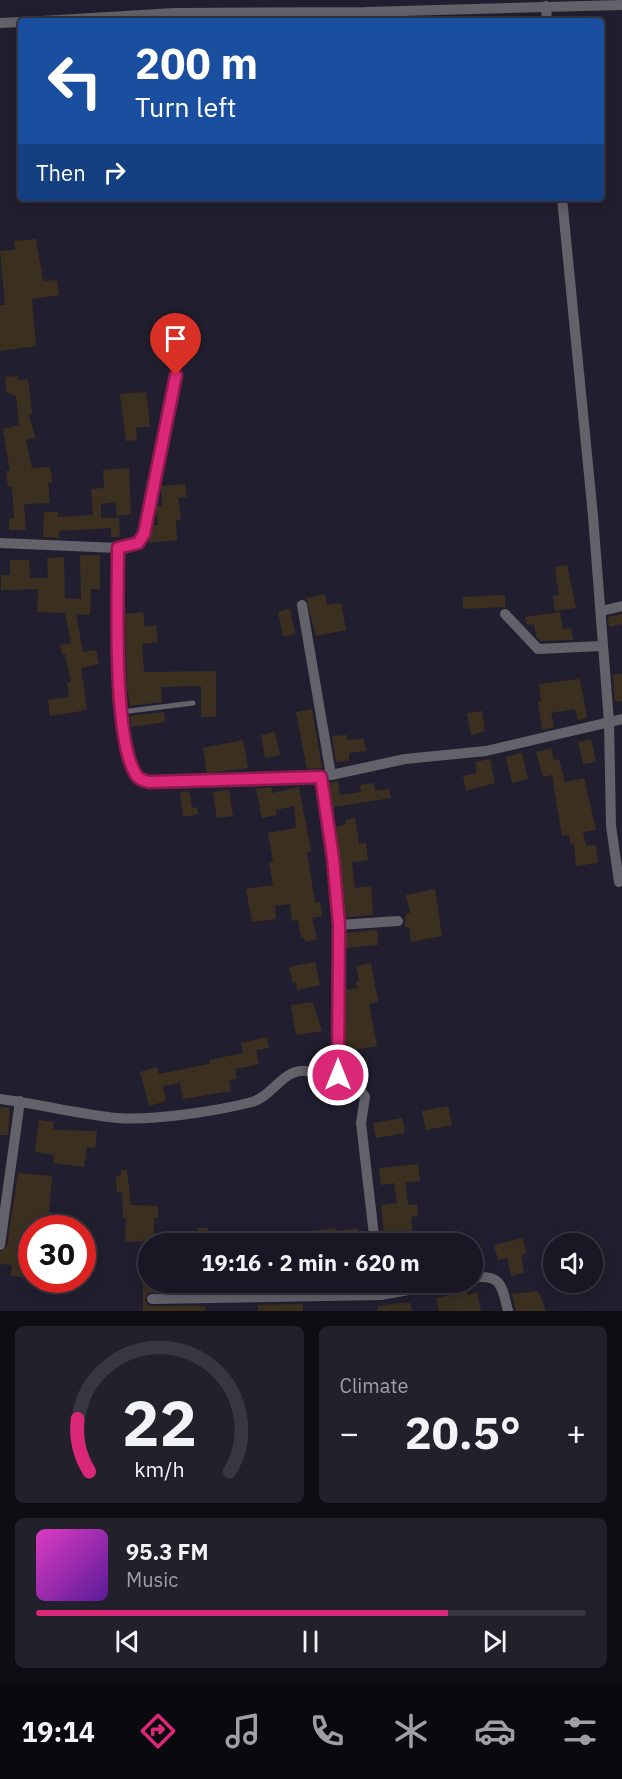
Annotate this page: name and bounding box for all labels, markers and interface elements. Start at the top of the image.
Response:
text: 200 m [135,36,258,91]
icon: left [36,42,114,120]
text: Turn left [135,89,236,124]
icon: right [98,156,131,189]
text: Then [36,158,86,187]
pin [150,313,201,375]
icon: arrive [159,322,192,355]
position arrow [306,1043,370,1107]
speed limit sign: 30 [18,1215,96,1293]
map controls [543,1233,603,1293]
button: sound [543,1233,603,1293]
text: 19:16 · 2 min · 620 m [201,1248,420,1277]
text: Climate [340,1372,408,1399]
text: 22 [122,1382,197,1463]
text: 20.5° [405,1403,521,1461]
text: − [340,1411,359,1454]
text: + [566,1411,586,1454]
text: km/h [134,1455,184,1483]
text: 95.3 FM [126,1537,209,1566]
text: Music [126,1566,178,1593]
icon: previous [111,1625,144,1658]
icon: pause [294,1625,327,1658]
icon: next [478,1625,511,1658]
icon: directions [137,1710,179,1752]
icon: music [222,1710,264,1752]
icon: phone [306,1710,348,1752]
icon: climate [390,1710,432,1752]
icon: car [474,1710,516,1752]
icon: filters [559,1710,601,1752]
text: 19:14 [21,1714,95,1749]

